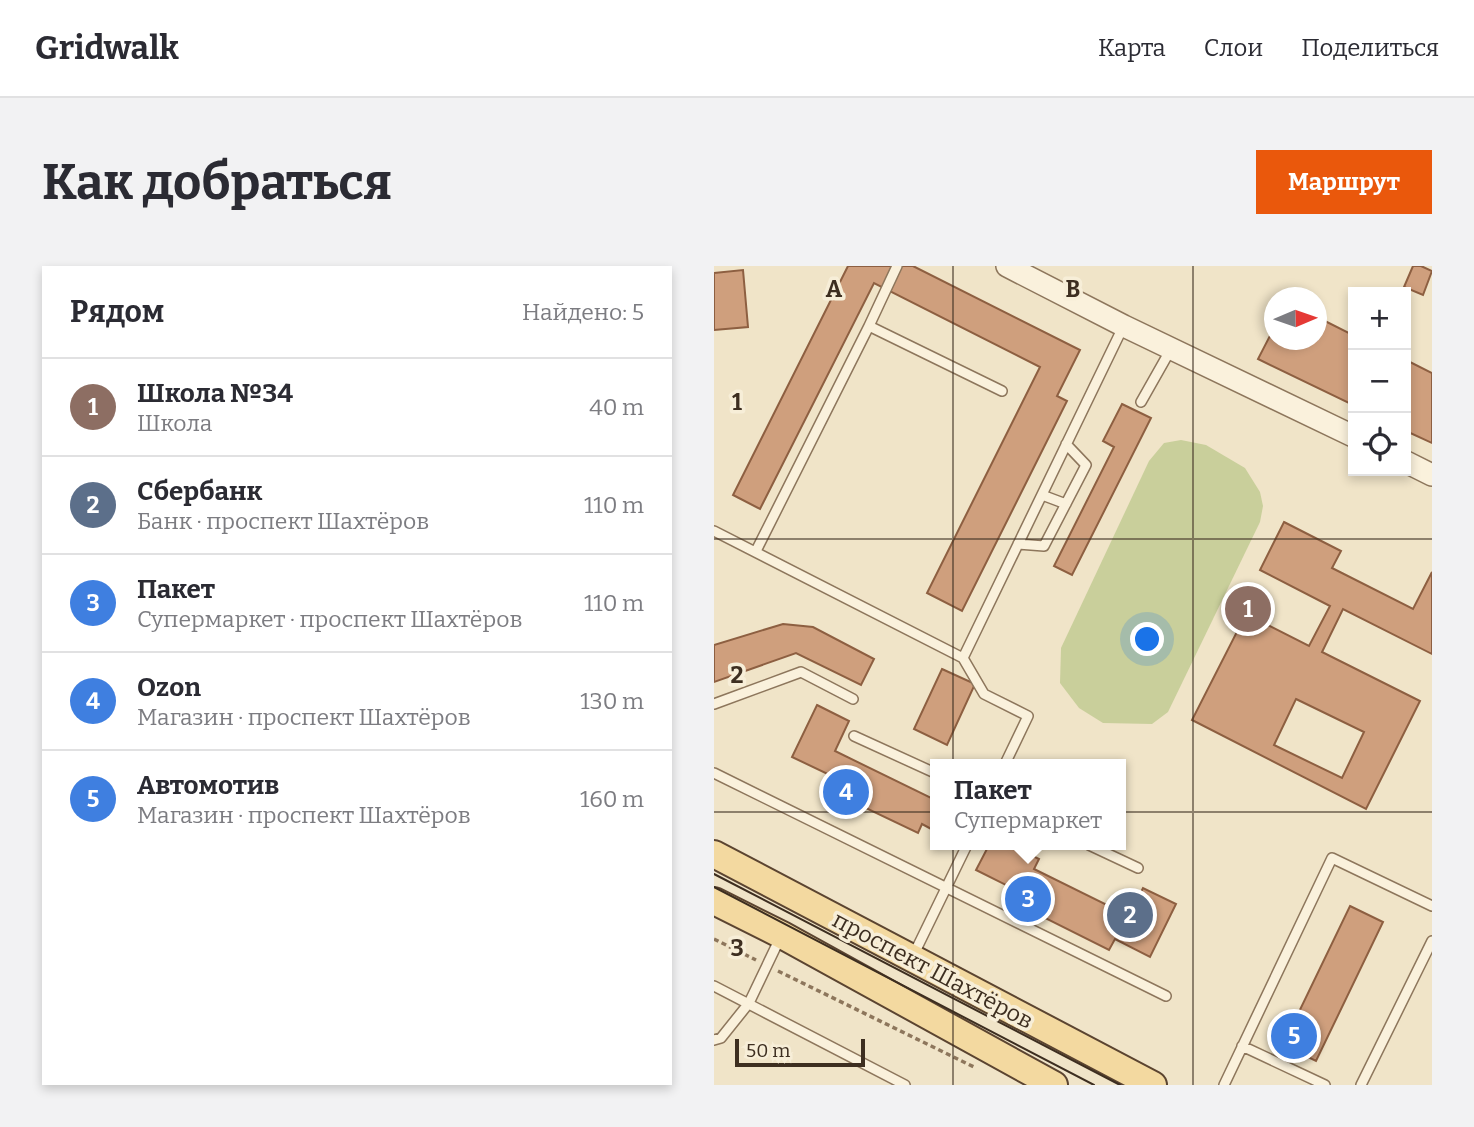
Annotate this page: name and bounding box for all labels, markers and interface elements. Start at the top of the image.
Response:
text: Gridwalk [35,28,179,68]
text: Карта [1098,34,1166,62]
text: Слои [1204,34,1263,62]
text: Поделиться [1301,34,1439,62]
button: Маршрут [1256,150,1432,214]
text: Как добраться [42,153,392,212]
text: A [826,275,843,303]
text: B [1066,275,1080,303]
north arrow [1264,287,1327,350]
map controls [1348,287,1411,476]
button: + [1348,287,1411,350]
text: Рядом [70,294,164,330]
text: Найдено: 5 [522,298,644,326]
button: − [1348,350,1411,413]
text: Школа №34 [137,378,293,409]
text: 1 [732,388,742,416]
text: 1 [88,393,98,421]
text: 40 m [589,393,644,421]
text: Школа [137,409,212,437]
button: locate [1348,413,1411,476]
text: Сбербанк [137,476,262,507]
text: 2 [87,491,99,519]
text: 110 m [584,491,644,519]
text: Банк · проспект Шахтёров [137,507,429,535]
text: Пакет [137,574,215,605]
pin: 1 [1225,583,1271,635]
text: 3 [86,589,100,617]
text: 110 m [584,589,644,617]
text: Супермаркет · проспект Шахтёров [137,605,522,633]
your location [1130,622,1164,656]
text: 2 [731,661,744,689]
text: Ozon [137,672,201,703]
text: 4 [86,687,100,715]
text: 130 m [580,687,644,715]
text: Магазин · проспект Шахтёров [137,703,471,731]
popup [930,759,1126,850]
pin: 4 [823,766,869,818]
text: Автомотив [137,770,279,801]
text: Пакет [954,775,1032,806]
text: 5 [87,785,99,813]
text: 160 m [580,785,644,813]
text: Магазин · проспект Шахтёров [137,801,471,829]
text: Супермаркет [954,806,1102,834]
pin: 3 [1005,873,1051,925]
pin: 2 [1107,889,1153,941]
street label: проспект Шахтёров [828,905,1038,1035]
text: 3 [730,934,744,962]
pin: 5 [1271,1010,1317,1062]
scale bar [735,1036,864,1068]
text: 50 m [746,1039,790,1062]

